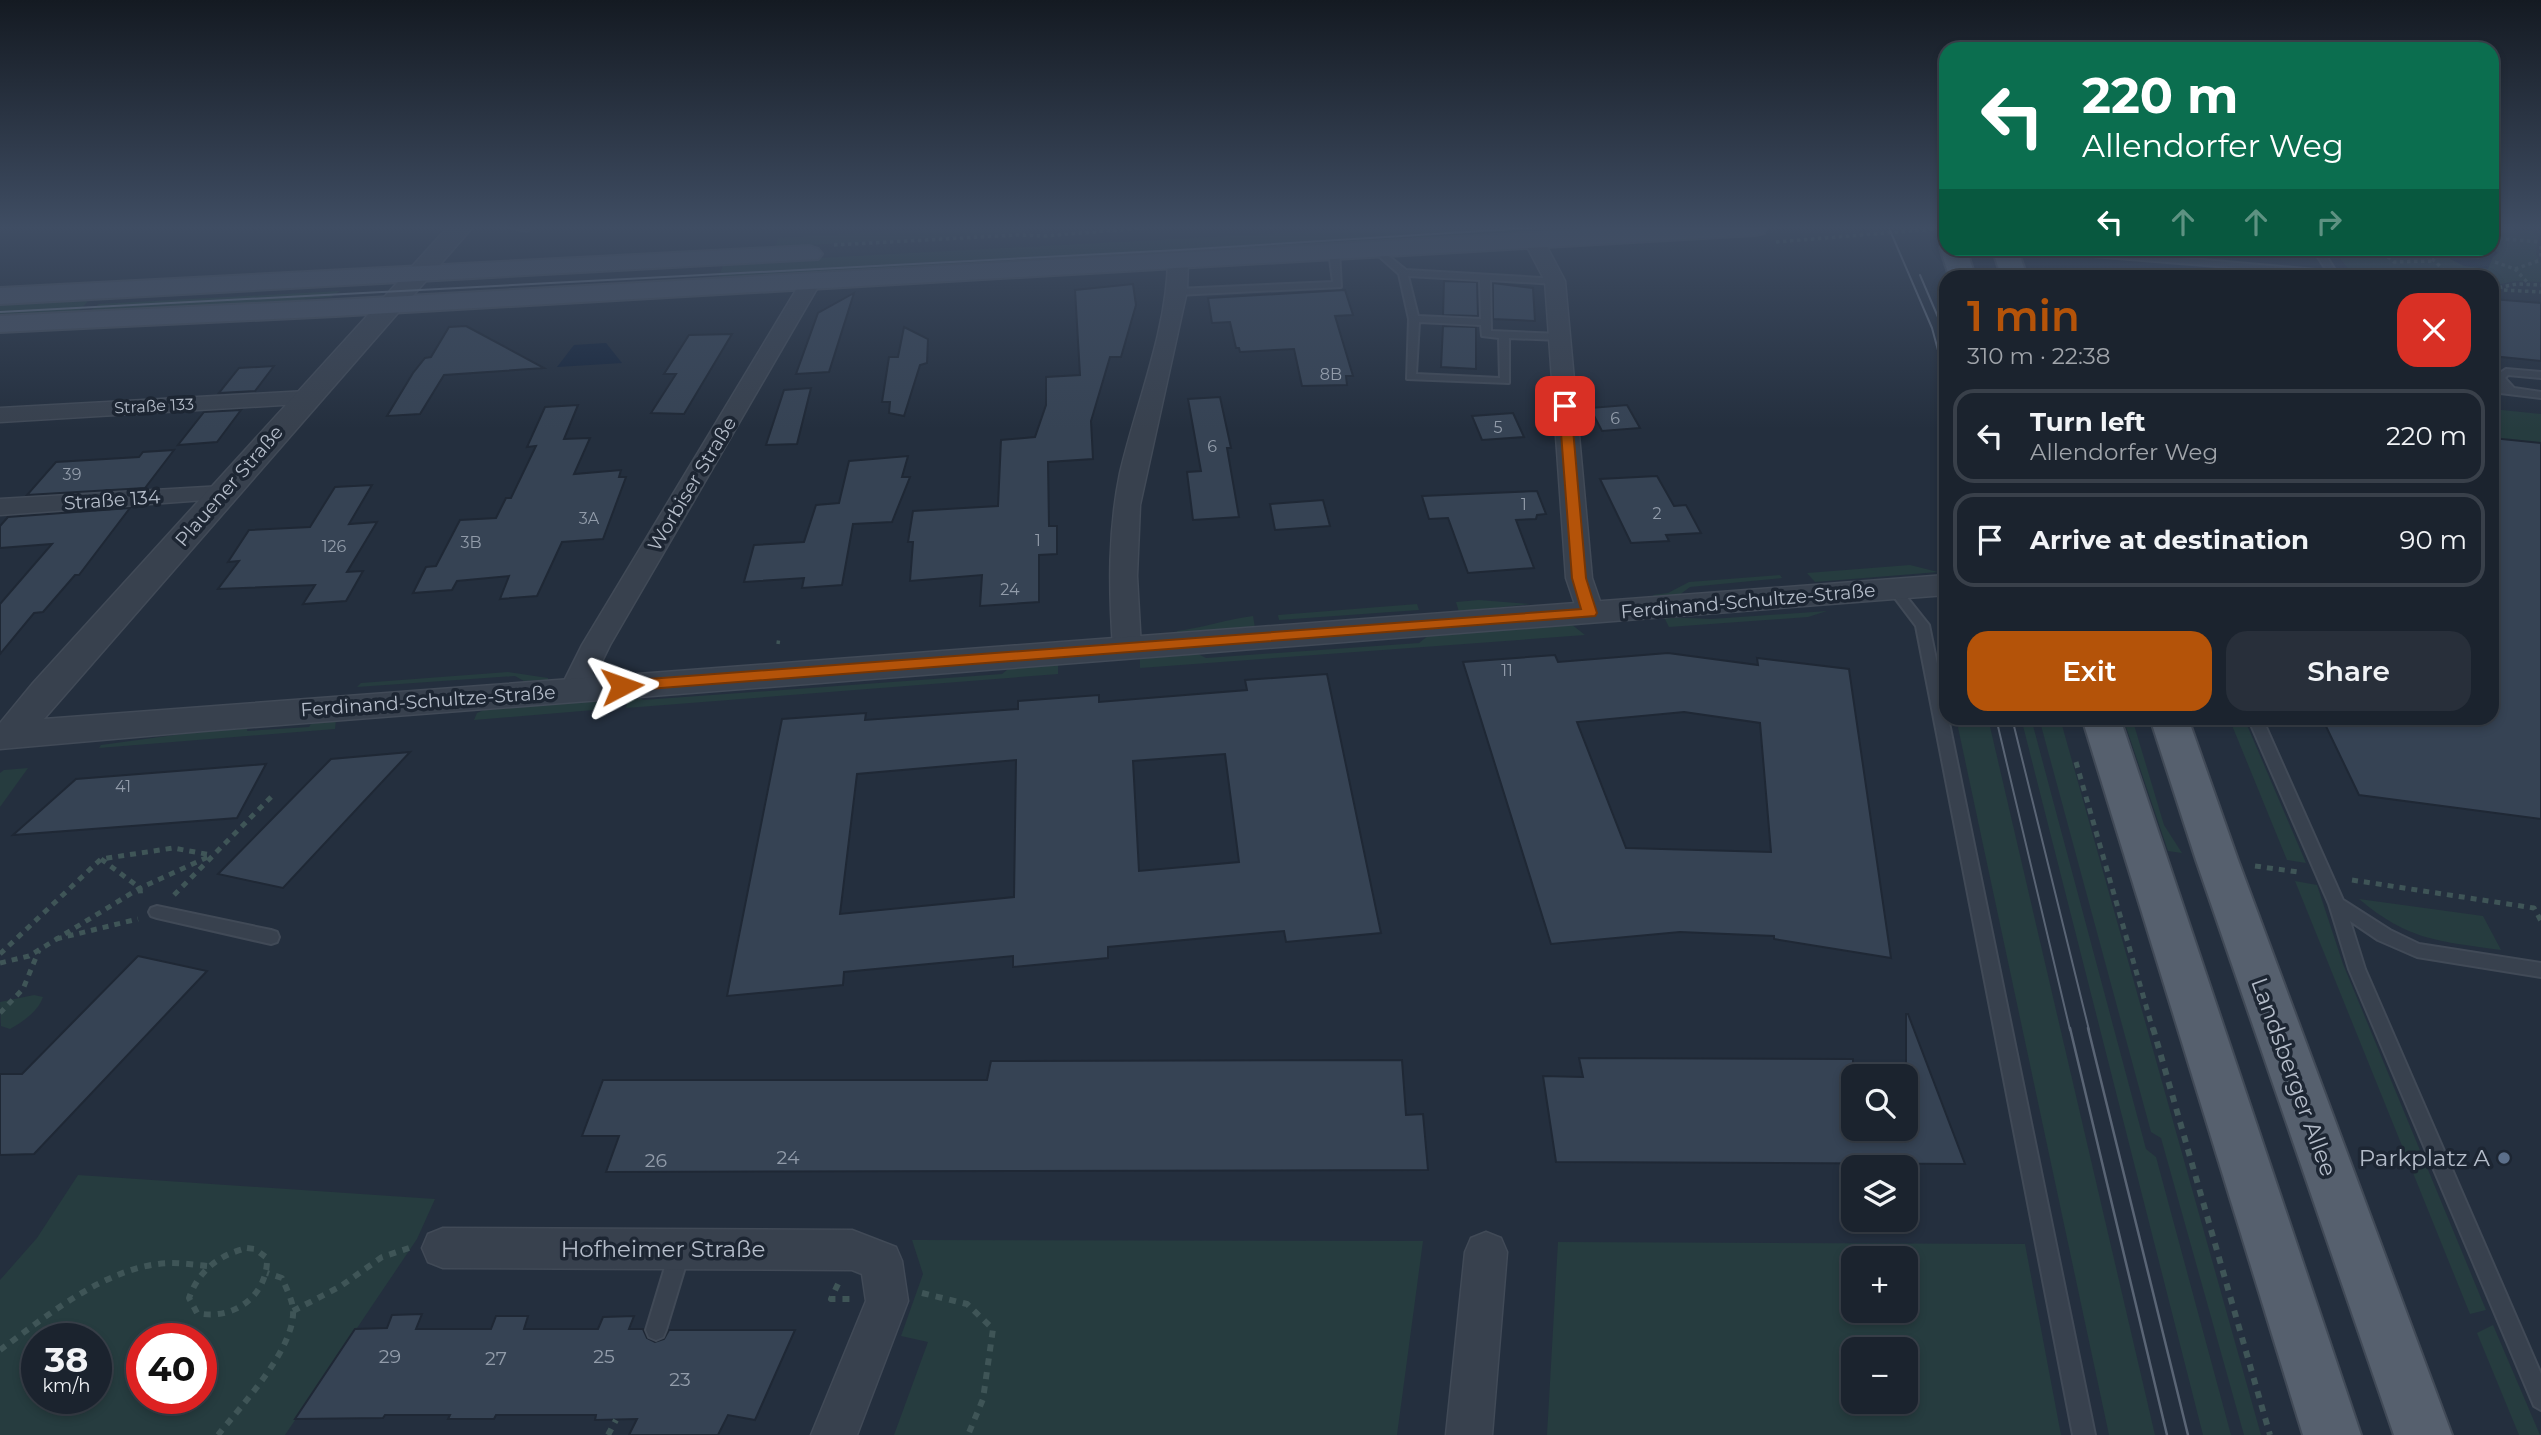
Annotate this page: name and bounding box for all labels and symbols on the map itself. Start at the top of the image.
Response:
house number: 8B [1320,365,1342,384]
pin [1535,376,1595,436]
street label: Straße 133 [114,394,194,418]
house number: 6 [1610,409,1620,428]
street label: Worbiser Straße [643,413,741,555]
house number: 5 [1493,418,1503,437]
street label: Plauener Straße [170,421,288,551]
house number: 6 [1207,437,1217,456]
house number: 39 [63,465,81,484]
street label: Straße 134 [63,485,161,515]
house number: 1 [1521,495,1527,514]
house number: 2 [1652,504,1662,523]
house number: 3A [579,509,600,528]
house number: 1 [1035,531,1041,550]
house number: 3B [460,533,482,552]
house number: 126 [322,537,347,556]
street label: Ferdinand-Schultze-Straße [1620,578,1876,624]
house number: 24 [1000,580,1020,599]
position arrow [585,649,659,723]
house number: 11 [1501,661,1513,680]
street label: Ferdinand-Schultze-Straße [300,681,556,721]
house number: 41 [115,777,131,796]
street label: Landsberger Allee [2245,974,2343,1180]
place label: Parkplatz A [2359,1144,2491,1172]
house number: 24 [777,1146,800,1169]
house number: 26 [645,1149,667,1172]
marker: Parkplatz A [2496,1150,2512,1166]
street label: Hofheimer Straße [561,1235,765,1263]
speed limit sign: 40 [126,1323,217,1414]
house number: 29 [379,1345,401,1368]
house number: 25 [593,1345,615,1368]
house number: 27 [485,1347,507,1370]
house number: 23 [669,1368,691,1391]

